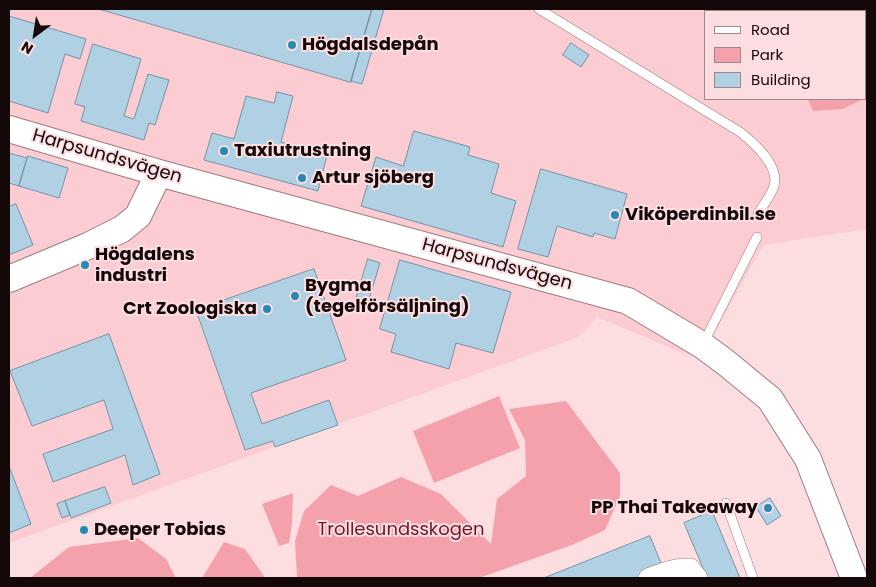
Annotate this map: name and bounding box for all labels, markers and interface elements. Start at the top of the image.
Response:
north arrow [10,10,60,60]
legend [704,10,866,100]
text: Road [751,19,790,40]
place label: Högdalsdepån [302,34,439,56]
text: N [18,37,37,59]
marker: Högdalsdepån [286,39,298,51]
text: Park [751,44,783,65]
text: Building [751,69,811,90]
street label: Harpsundsvägen [30,125,184,189]
place label: Taxiutrustning [234,140,371,162]
marker: Taxiutrustning [218,145,230,157]
place label: Artur sjöberg [312,167,434,189]
marker: Artur sjöberg [296,172,308,184]
place label: Viköperdinbil.se [625,204,776,226]
marker: Viköperdinbil.se [609,209,621,221]
street label: Harpsundsvägen [420,235,574,295]
place label: Högdalens industri [95,244,195,286]
marker: Högdalens industri [79,259,91,271]
place label: Bygma (tegelförsäljning) [305,275,470,318]
marker: Bygma (tegelförsäljning) [289,290,301,302]
place label: Crt Zoologiska [123,298,257,320]
marker: Crt Zoologiska [261,303,273,315]
place label: PP Thai Takeaway [591,497,758,519]
marker: PP Thai Takeaway [762,502,774,514]
place label: Deeper Tobias [94,519,226,541]
park label: Trollesundsskogen [317,519,485,541]
marker: Deeper Tobias [78,524,90,536]

